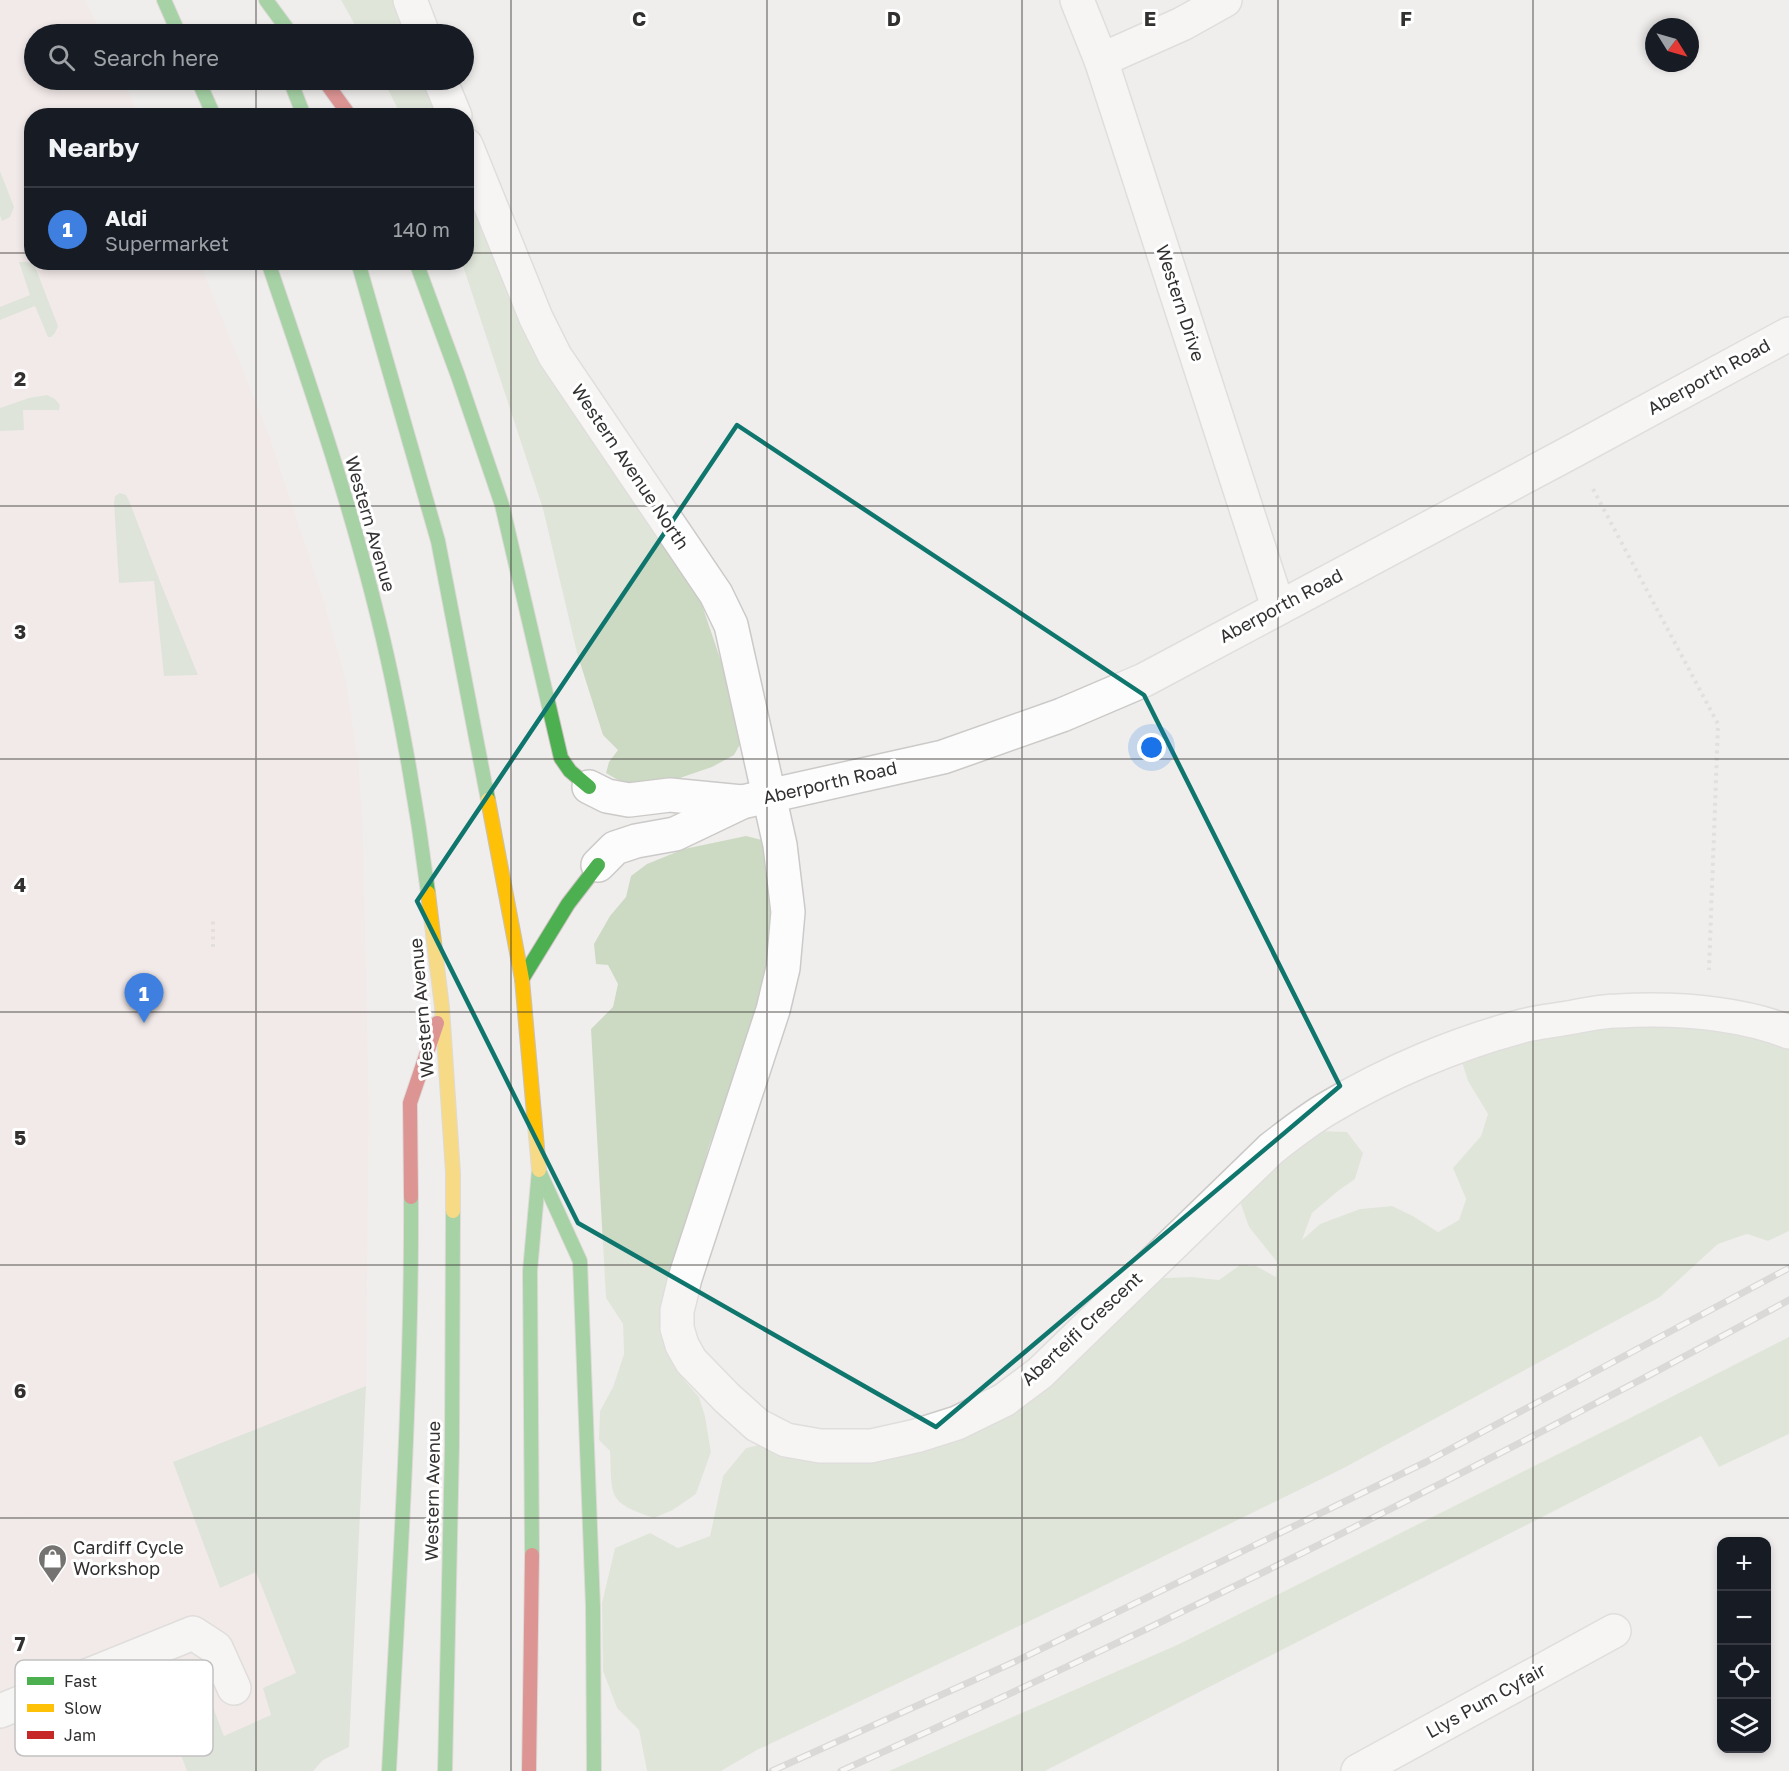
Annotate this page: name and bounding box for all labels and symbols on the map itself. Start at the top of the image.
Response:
text: C [632,6,646,30]
text: D [887,6,901,30]
text: E [1144,6,1156,30]
text: F [1400,6,1412,30]
north arrow [1645,18,1699,72]
street label: Western Drive [1152,242,1210,364]
street label: Aberporth Road [1643,333,1774,419]
text: 2 [14,366,26,390]
street label: Western Avenue North [567,379,694,553]
street label: Western Avenue [341,453,401,594]
street label: Aberporth Road [1215,563,1346,647]
text: 3 [14,619,26,643]
your location [1137,733,1166,762]
street label: Aberporth Road [761,756,899,808]
text: 4 [14,872,26,896]
street label: Western Avenue [404,937,438,1079]
pin: 1 [124,974,164,1023]
text: 5 [14,1125,26,1149]
street label: Aberteifi Crescent [1017,1267,1146,1390]
text: 6 [14,1378,26,1402]
street label: Western Avenue [420,1421,444,1561]
place label: Cardiff Cycle Workshop [73,1536,184,1579]
shop icon: Cardiff Cycle Workshop [36,1542,68,1584]
text: 7 [15,1631,26,1655]
street label: Llys Pum Cyfair [1422,1658,1549,1742]
legend [15,1660,213,1756]
text: Fast [64,1671,97,1691]
text: Slow [64,1698,102,1718]
text: Jam [64,1725,96,1745]

